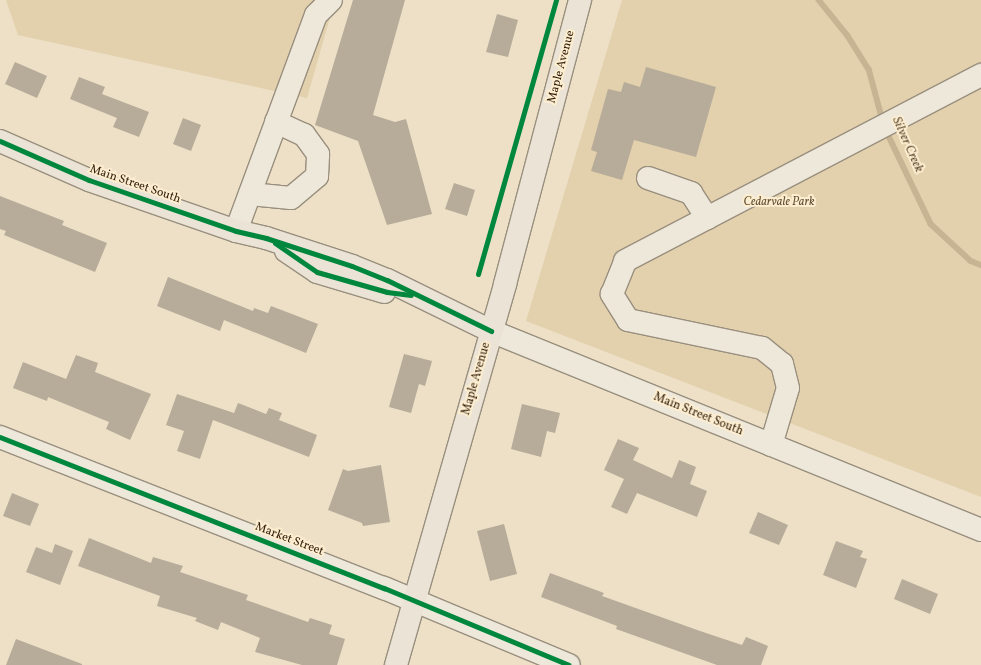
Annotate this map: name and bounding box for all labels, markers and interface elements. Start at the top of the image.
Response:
street label: Maple Avenue [545,29,579,105]
water label: Silver Creek [888,115,926,175]
street label: Main Street South [88,163,182,207]
park label: Cedarvale Park [743,196,815,210]
street label: Maple Avenue [460,341,494,417]
street label: Main Street South [651,390,745,440]
street label: Market Street [253,520,325,560]

